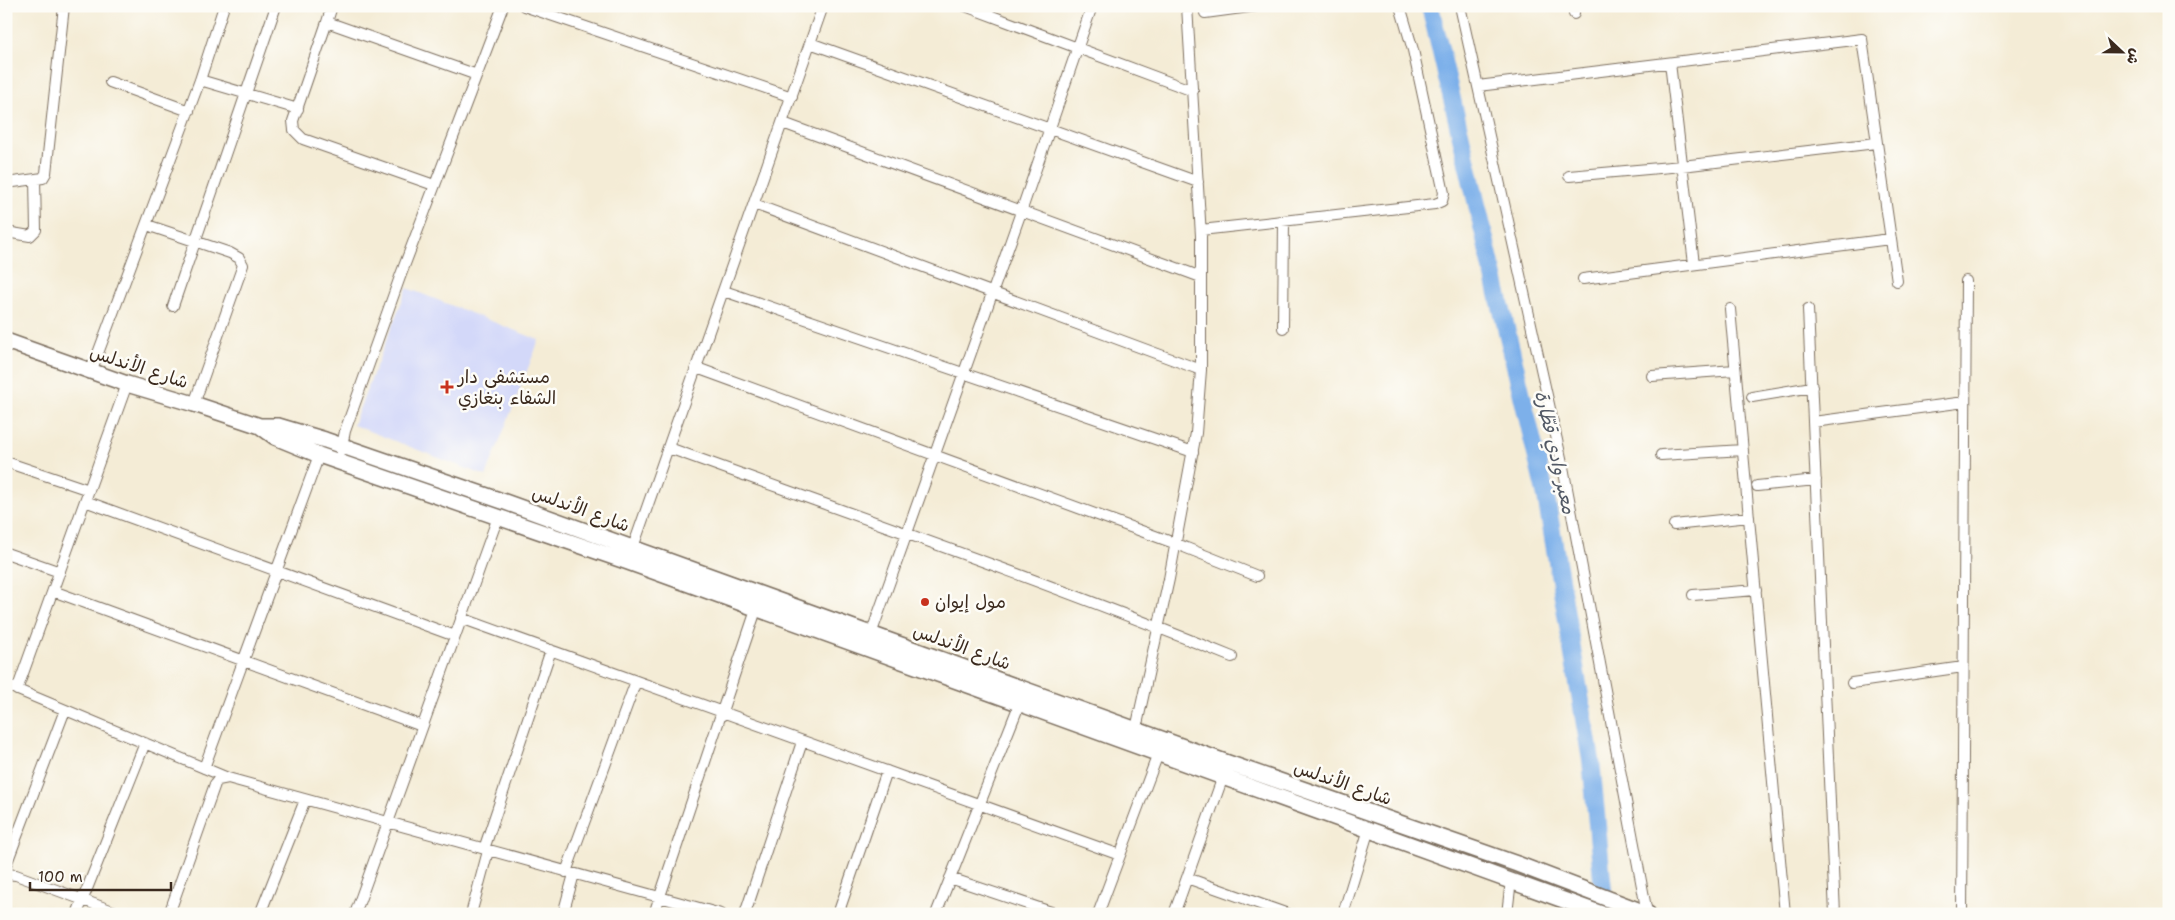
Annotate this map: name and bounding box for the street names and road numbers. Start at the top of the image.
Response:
street label: شارع الأندلس [87,340,191,394]
street label: شارع الأندلس [529,480,633,538]
street label: شارع الأندلس [910,618,1014,676]
street label: شارع الأندلس [1291,755,1395,811]

